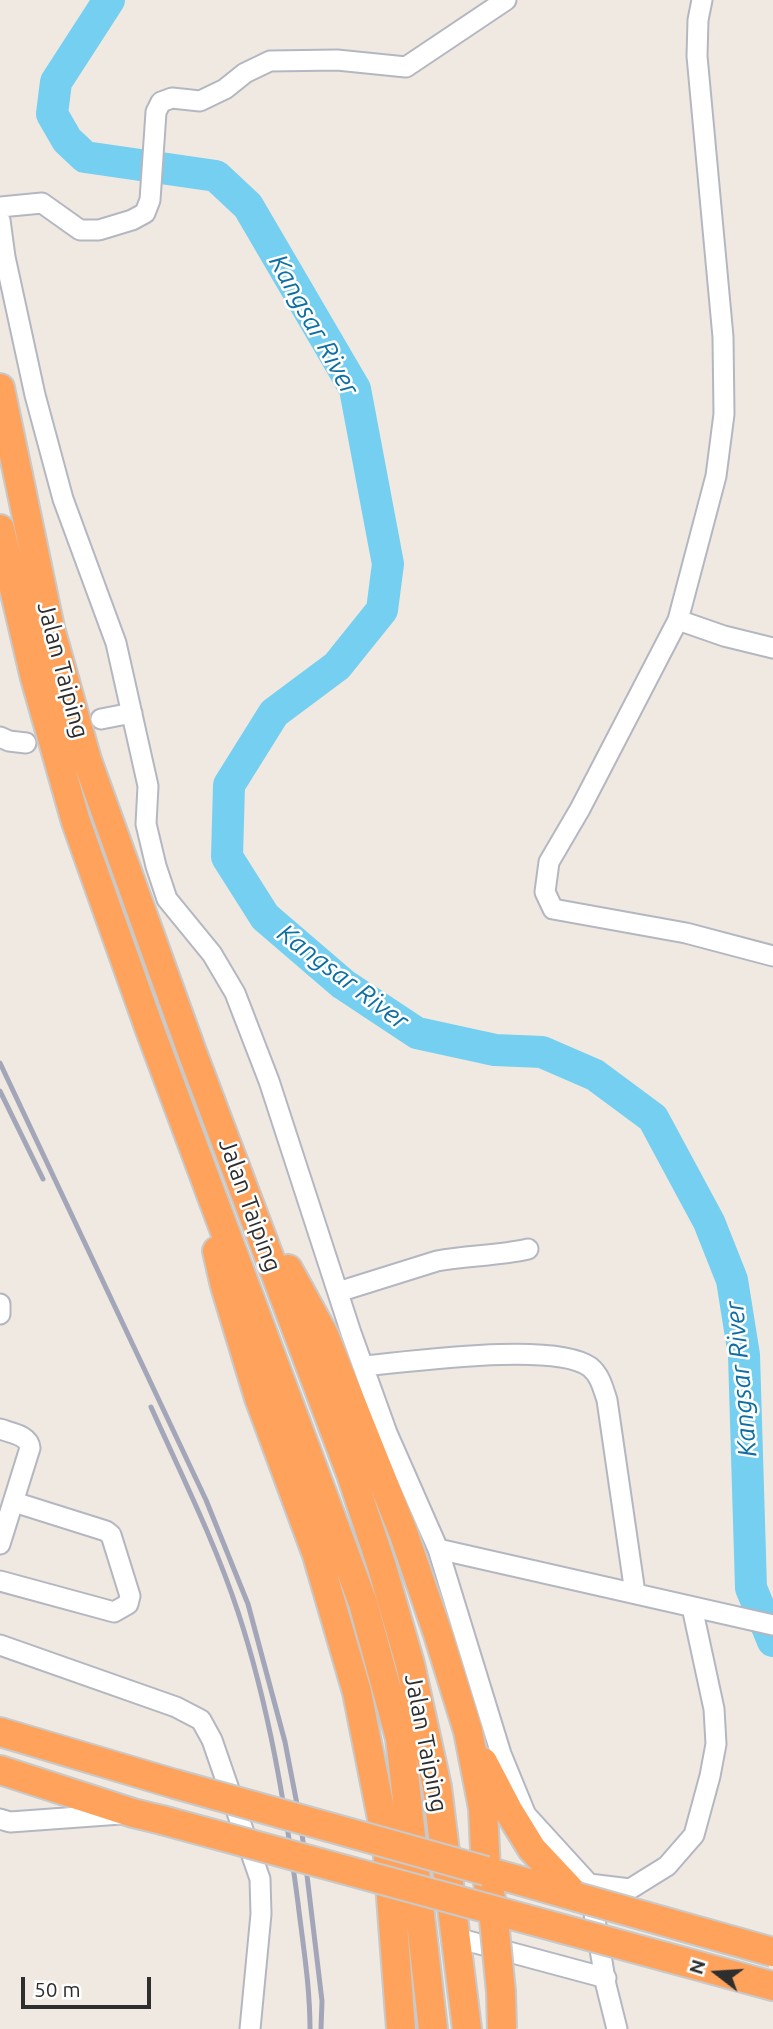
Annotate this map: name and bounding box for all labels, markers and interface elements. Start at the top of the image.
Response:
water label: Kangsar River [262,249,366,401]
street label: Jalan Taiping [31,599,95,741]
water label: Kangsar River [271,917,415,1037]
street label: Jalan Taiping [213,1134,287,1276]
water label: Kangsar River [719,1300,763,1458]
street label: Jalan Taiping [399,1672,453,1814]
north arrow [682,1938,752,2008]
text: N [684,1957,710,1977]
scale bar [24,1962,154,2006]
text: 50 m [34,1977,81,2001]

